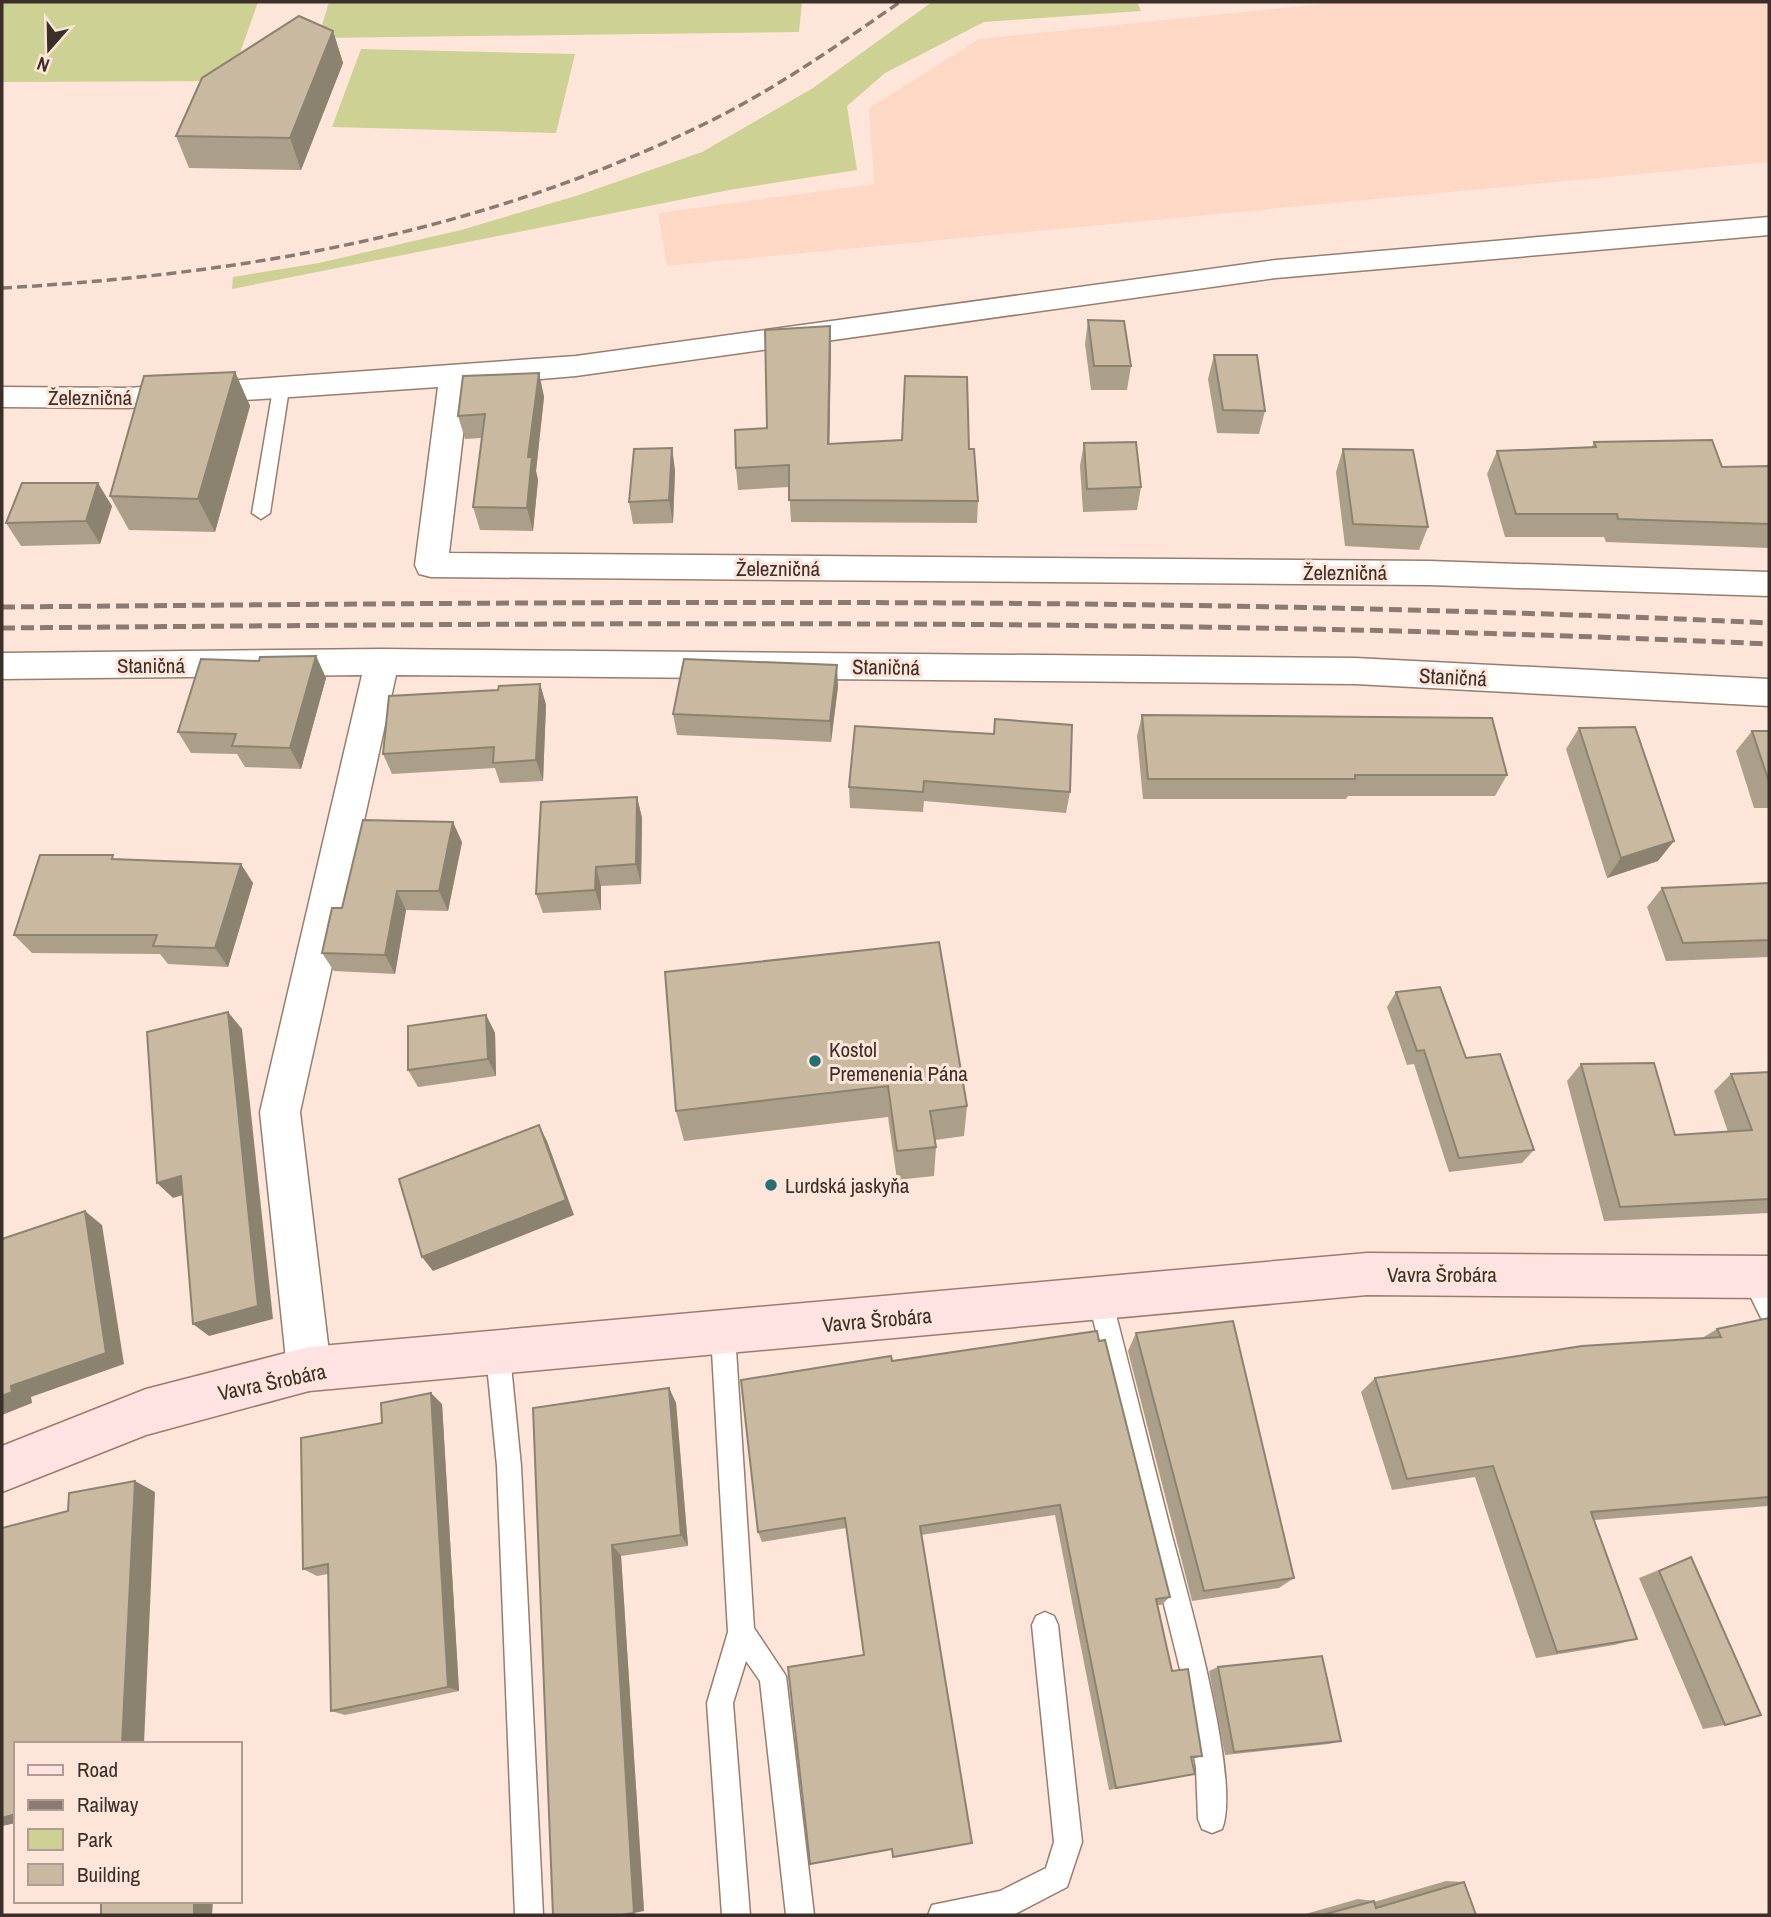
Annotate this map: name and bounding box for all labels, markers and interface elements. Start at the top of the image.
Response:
north arrow [14,14,84,84]
text: N [33,51,53,79]
street label: Železničná [48,383,133,412]
street label: Železničná [736,554,821,583]
street label: Železničná [1303,558,1388,587]
street label: Staničná [117,651,185,680]
street label: Staničná [852,652,921,682]
street label: Staničná [1418,661,1488,693]
place label: Kostol Premenenia Pána [829,1035,968,1088]
marker: Kostol Premenenia Pána [807,1053,823,1069]
place label: Lurdská jaskyňa [785,1171,910,1200]
marker: Lurdská jaskyňa [763,1177,779,1193]
street label: Vavra Šrobára [1387,1260,1497,1289]
street label: Vavra Šrobára [821,1301,933,1339]
street label: Vavra Šrobára [215,1356,329,1408]
legend [14,1742,242,1903]
text: Road [77,1755,118,1784]
text: Railway [77,1790,139,1819]
text: Park [77,1825,113,1854]
text: Building [77,1860,141,1889]

